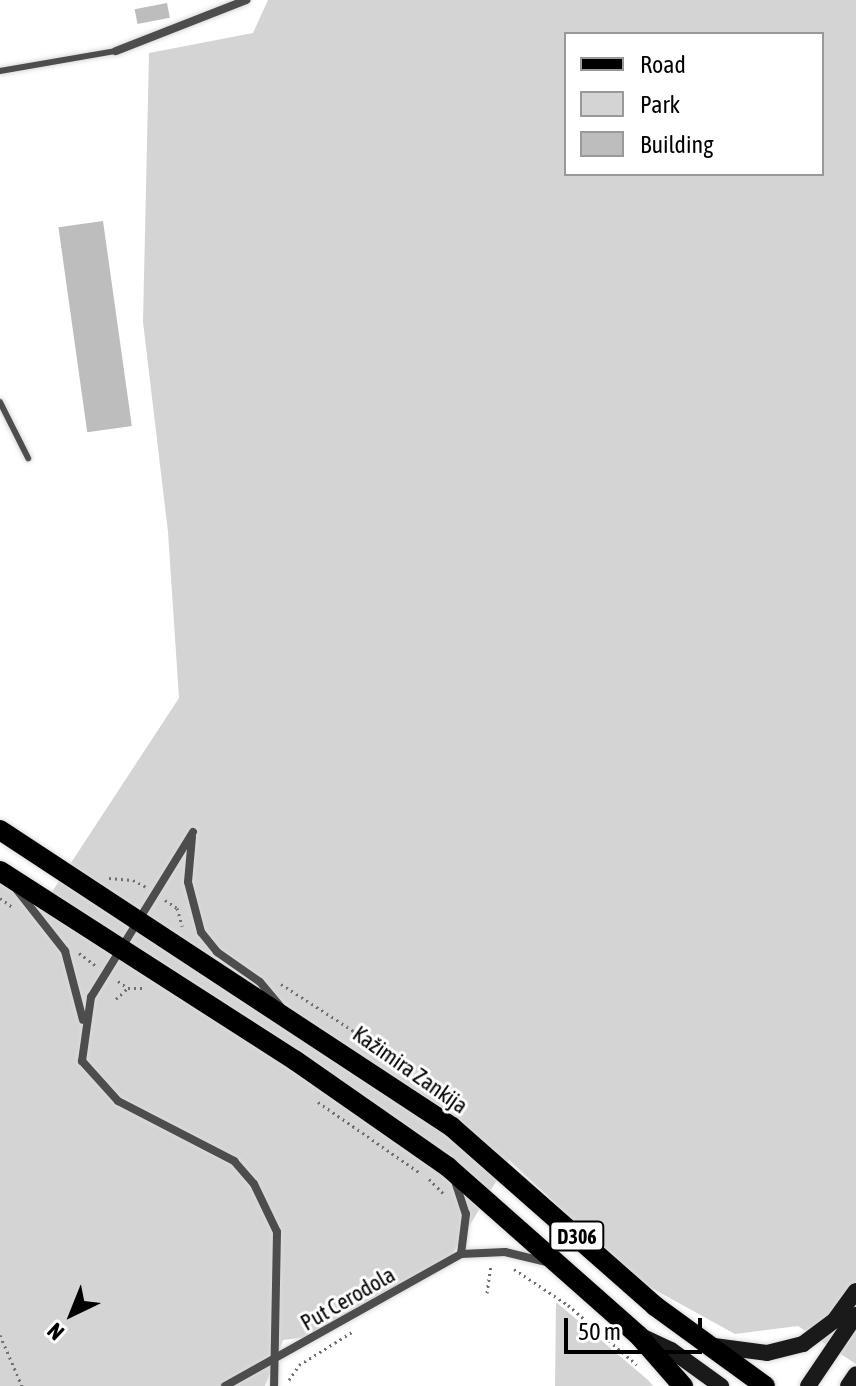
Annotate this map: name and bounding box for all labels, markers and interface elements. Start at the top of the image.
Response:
legend [564,32,824,176]
text: Road [640,51,686,78]
text: Park [640,91,680,118]
text: Building [640,131,713,158]
street label: Kažimira Zankija [348,1021,472,1119]
road number: D306 [549,1220,605,1252]
street label: Put Cerodola [296,1261,400,1337]
north arrow [32,1274,112,1354]
scale bar [568,1302,706,1352]
text: N [42,1318,69,1345]
text: 50 m [578,1318,621,1345]

